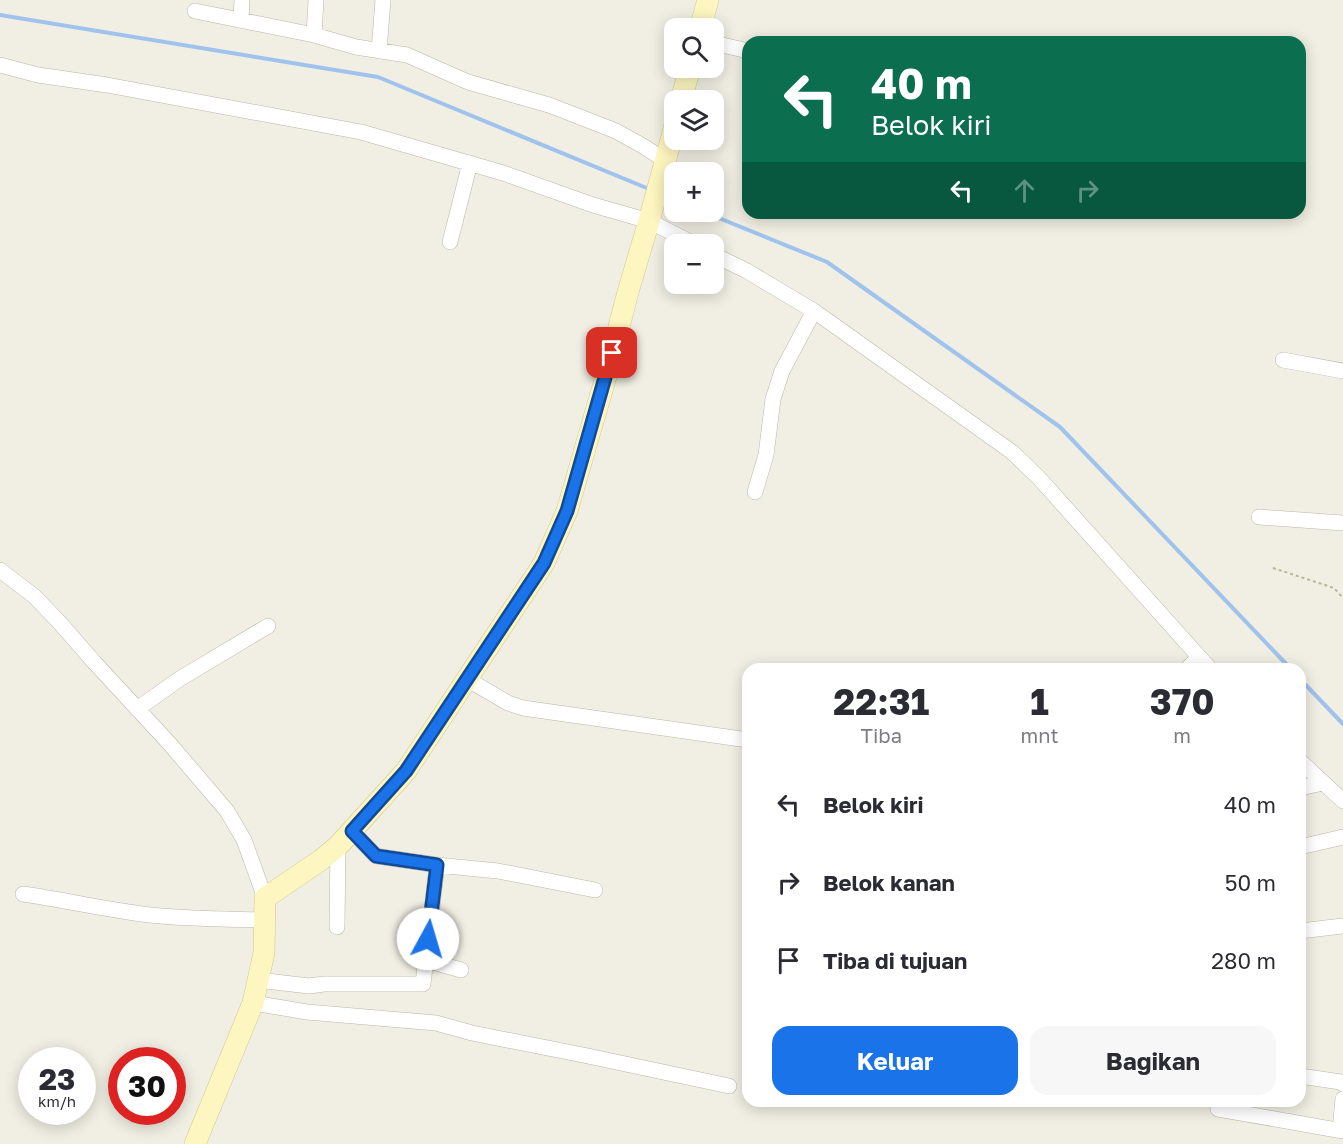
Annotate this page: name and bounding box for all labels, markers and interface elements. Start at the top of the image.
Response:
map controls [664,18,724,294]
button: search [664,18,724,78]
text: 40 m [871,58,972,108]
icon: left [772,60,850,138]
button: layers [664,90,724,150]
text: Belok kiri [871,109,992,141]
button: + [664,162,724,222]
icon: left [945,174,978,207]
icon: ahead [1008,174,1041,207]
icon: right [1071,174,1104,207]
button: − [664,234,724,294]
pin [586,327,637,378]
icon: arrive [595,336,628,369]
text: 22:31 [833,680,929,723]
text: 1 [1030,680,1049,723]
text: 370 [1150,680,1215,723]
text: Tiba [861,723,902,747]
text: mnt [1021,723,1058,747]
text: m [1173,723,1191,747]
icon: left [772,788,805,821]
text: Belok kiri [823,791,924,818]
text: 40 m [1224,791,1276,818]
icon: right [772,866,805,899]
text: Belok kanan [823,869,955,896]
text: 50 m [1225,869,1276,896]
position arrow [396,907,460,971]
icon: arrive [772,944,805,977]
text: Tiba di tujuan [823,947,967,974]
text: 280 m [1211,947,1276,974]
button: Keluar [772,1026,1018,1095]
button: Bagikan [1030,1026,1276,1095]
speed limit sign: 30 [108,1047,186,1125]
text: 23 [39,1061,75,1097]
text: km/h [38,1092,76,1110]

